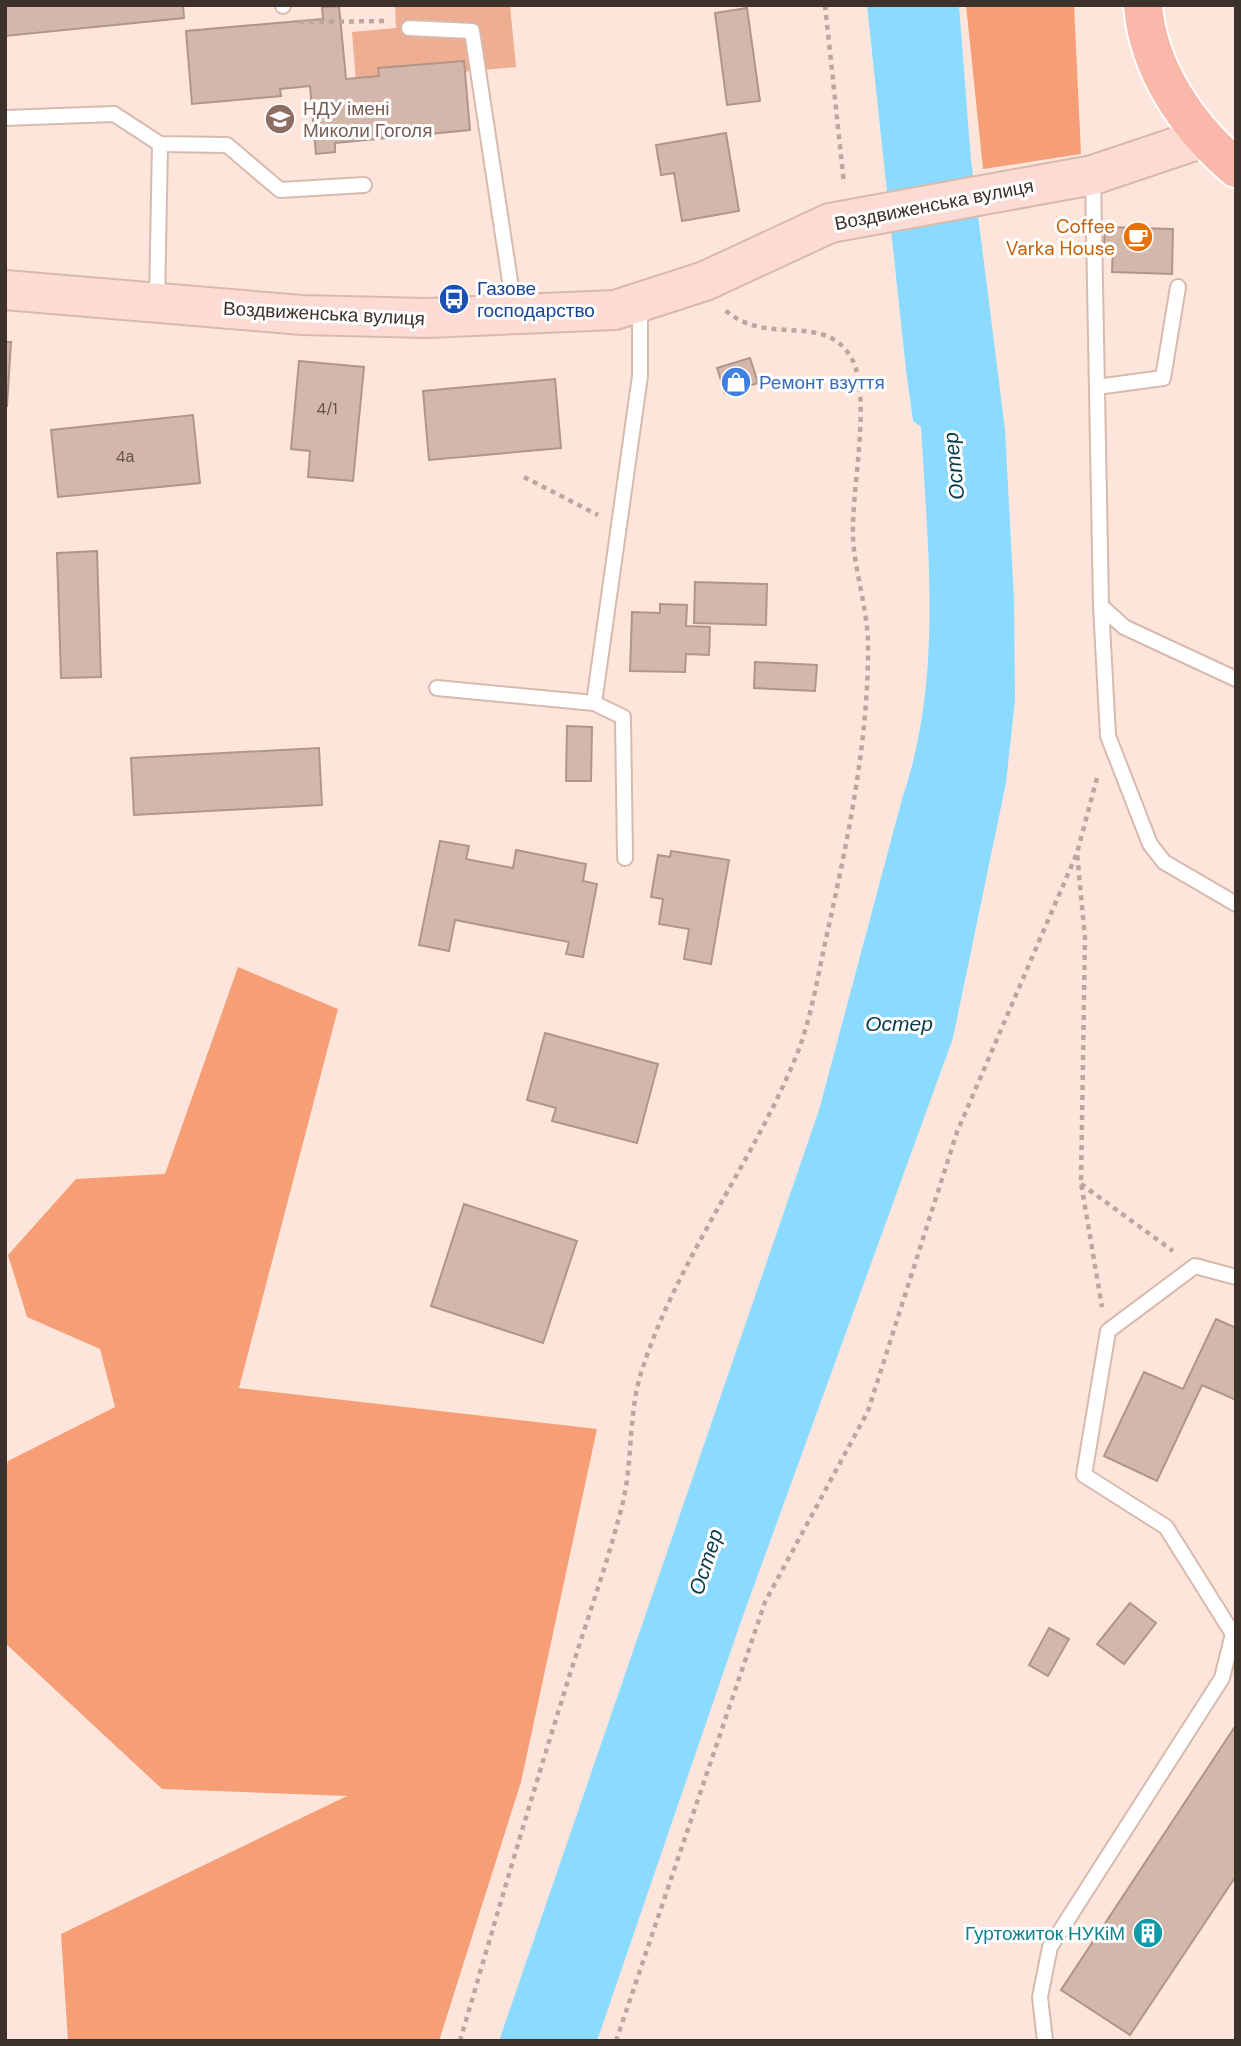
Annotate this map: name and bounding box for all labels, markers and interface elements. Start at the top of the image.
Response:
place label: НДУ імені Миколи Гоголя [303,96,433,143]
school or university icon: НДУ імені Миколи Гоголя [263,102,297,136]
street label: Воздвиженська вулиця [832,173,1036,236]
place label: Coffee Varka House [1006,214,1115,261]
cafe icon: Coffee Varka House [1121,220,1155,254]
place label: Газове господарство [477,276,595,323]
bus stop icon: Газове господарство [437,282,471,316]
street label: Воздвиженська вулиця [222,296,426,331]
shop icon: Ремонт взуття [719,365,753,399]
place label: Ремонт взуття [759,370,885,395]
house number: 4/1 [317,398,337,419]
water label: Остер [937,431,971,501]
house number: 4а [116,446,134,467]
water label: Остер [865,1010,933,1038]
water label: Остер [682,1525,730,1599]
building icon: Гуртожиток НУКіМ [1131,1916,1165,1950]
place label: Гуртожиток НУКіМ [965,1921,1125,1946]

